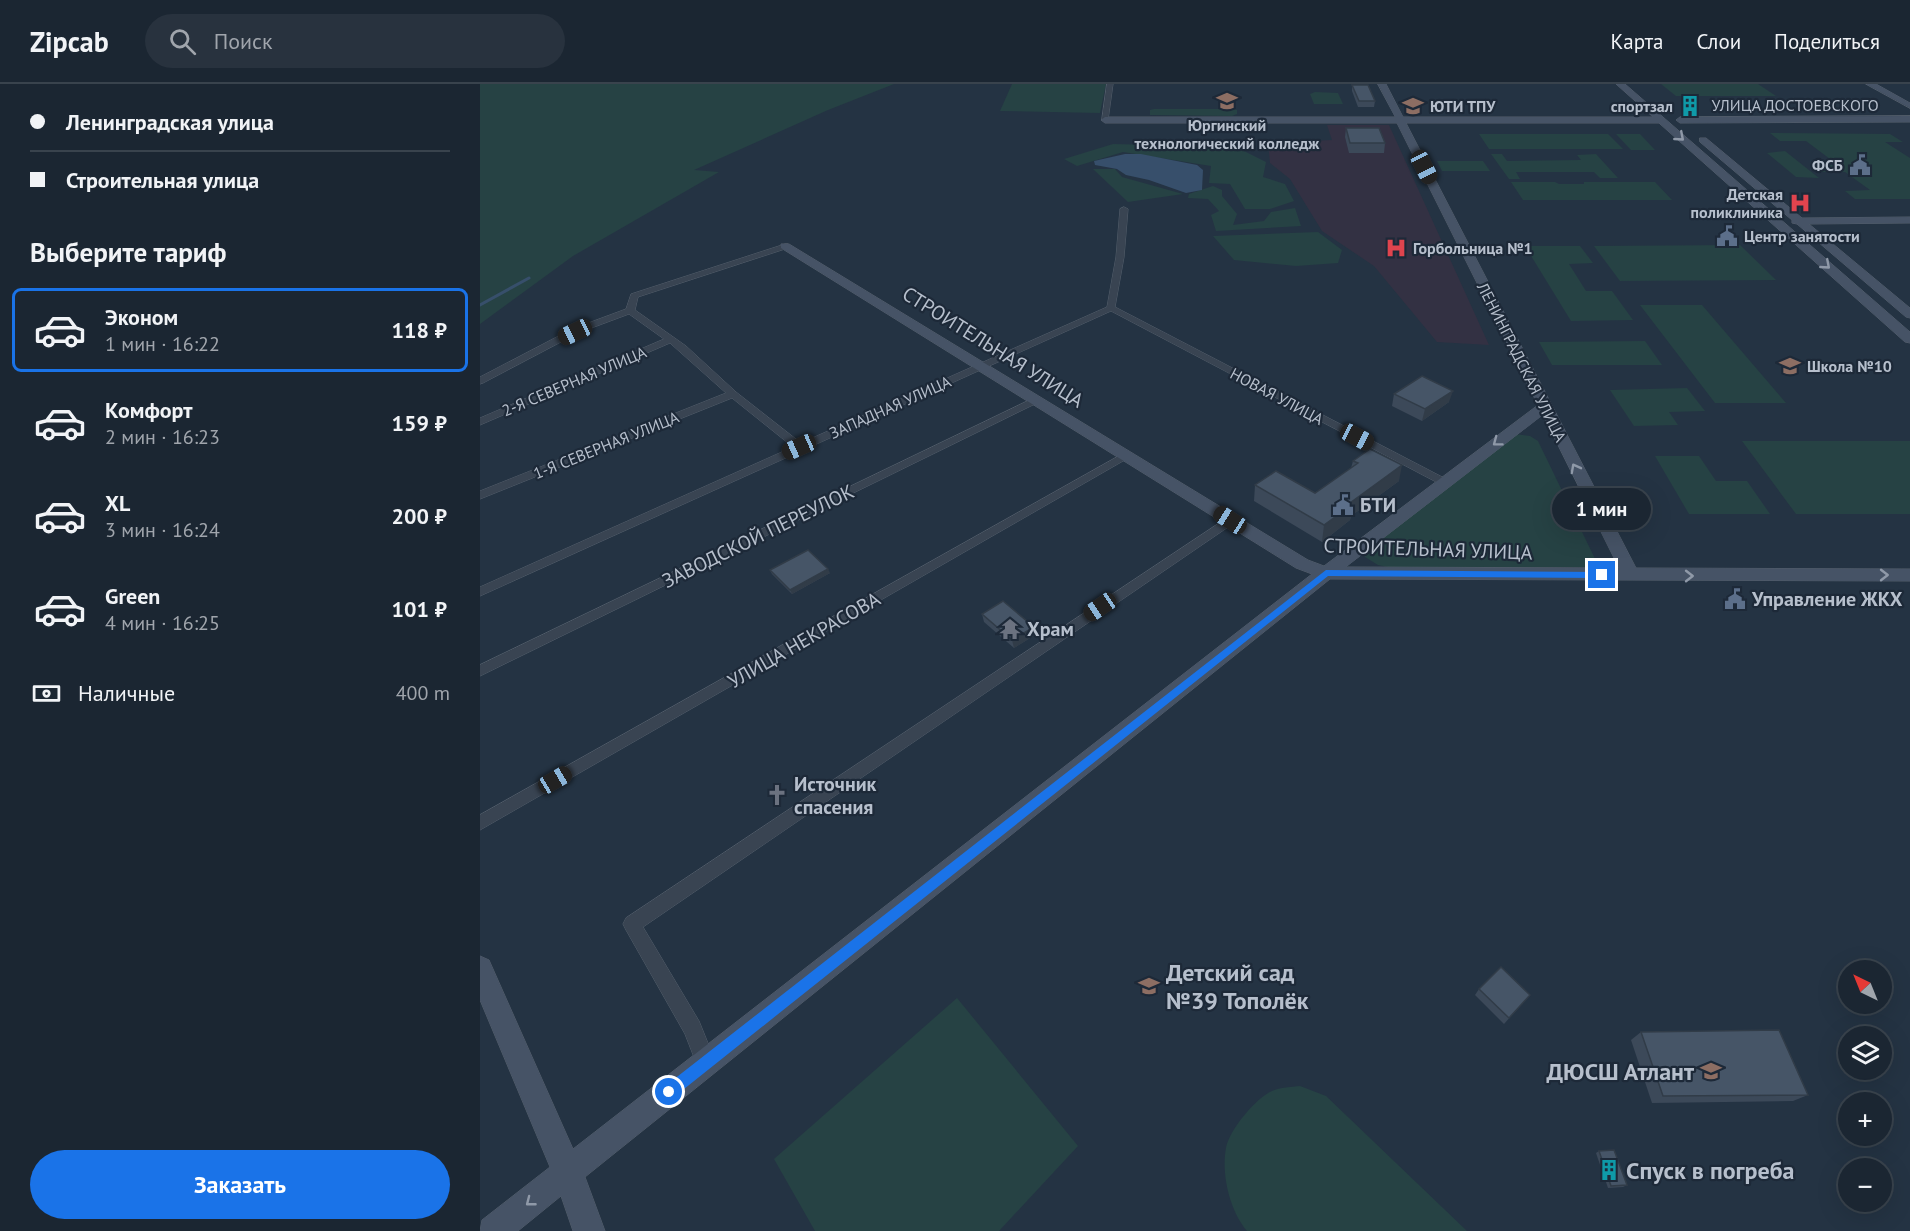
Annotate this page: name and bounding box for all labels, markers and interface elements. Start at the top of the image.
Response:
search box [145,14,565,68]
text: Zipcab [30,23,109,60]
icon: search [166,25,199,58]
text: Поиск [214,27,273,55]
text: Карта [1610,28,1663,55]
text: Слои [1696,28,1741,55]
text: Поделиться [1774,28,1880,55]
school or university icon: Юргинский технологический колледж [1215,89,1239,113]
school or university icon: ЮТИ ТПУ [1401,94,1425,118]
building icon: спортзал [1678,94,1702,118]
street label: УЛИЦА ДОСТОЕВСКОГО [1711,95,1879,115]
place label: ЮТИ ТПУ [1430,96,1496,116]
place label: спортзал [1611,96,1673,116]
text: Ленинградская улица [66,108,274,136]
place label: Юргинский технологический колледж [1135,115,1320,153]
one-way arrow [1673,129,1684,140]
car [1408,147,1440,187]
public building icon: ФСБ [1848,153,1872,177]
place label: ФСБ [1812,155,1843,175]
text: Строительная улица [66,166,259,194]
place label: Детская поликлиника [1691,184,1783,222]
hospital icon: Детская поликлиника [1788,191,1812,215]
public building icon: Центр занятости [1715,224,1739,248]
place label: Центр занятости [1744,226,1860,246]
text: Выберите тариф [30,235,226,269]
hospital icon: Горбольница №1 [1384,236,1408,260]
place label: Горбольница №1 [1413,238,1533,258]
one-way arrow [1819,258,1830,269]
street label: ЛЕНИНГРАДСКАЯ УЛИЦА [1473,278,1571,446]
street label: СТРОИТЕЛЬНАЯ УЛИЦА [897,281,1089,414]
icon: car [33,303,87,357]
text: Эконом [105,303,178,331]
text: 118 ₽ [392,316,447,344]
car [555,316,595,348]
text: 1 мин · 16:22 [105,331,220,357]
street label: 2-Я СЕВЕРНАЯ УЛИЦА [499,341,650,420]
school or university icon: Школа №10 [1778,354,1802,378]
place label: Школа №10 [1807,356,1892,376]
street label: НОВАЯ УЛИЦА [1227,363,1328,429]
street label: ЗАПАДНАЯ УЛИЦА [826,371,955,443]
icon: car [33,396,87,450]
text: Комфорт [105,396,193,424]
street label: 1-Я СЕВЕРНАЯ УЛИЦА [530,406,682,483]
text: 159 ₽ [392,409,447,437]
car [1337,421,1377,453]
text: 2 мин · 16:23 [105,424,220,450]
car [779,431,819,463]
one-way arrow [1493,435,1504,446]
one-way arrow [1571,463,1582,474]
street label: ЗАВОДСКОЙ ПЕРЕУЛОК [658,478,858,594]
callout: 1 мин [1552,488,1652,530]
icon: car [33,489,87,543]
text: XL [105,489,130,517]
place label: БТИ [1360,492,1396,518]
public building icon: БТИ [1331,493,1355,517]
text: 1 мин [1576,496,1627,522]
text: 200 ₽ [392,502,447,530]
car [1210,503,1250,537]
text: 3 мин · 16:24 [105,517,220,543]
street label: СТРОИТЕЛЬНАЯ УЛИЦА [1323,532,1533,566]
route end [1588,561,1615,588]
one-way arrow [1880,569,1889,581]
one-way arrow [1685,570,1694,582]
icon: car [33,582,87,636]
text: Green [105,582,160,610]
street label: УЛИЦА НЕКРАСОВА [723,586,885,694]
place label: Управление ЖКХ [1751,586,1903,612]
public building icon: Управление ЖКХ [1723,587,1747,611]
car [1080,589,1120,625]
text: 101 ₽ [392,595,447,623]
text: 4 мин · 16:25 [105,610,220,636]
place label: Храм [1027,616,1074,642]
temple icon: Храм [998,617,1022,641]
icon: cash [30,677,63,710]
text: Наличные [78,679,175,707]
text: 400 m [396,680,450,706]
car [535,763,575,797]
place label: Источник спасения [794,771,877,820]
church icon: Источник спасения [765,783,789,807]
place label: Детский сад №39 Тополёк [1166,957,1309,1016]
north arrow [1838,960,1892,1014]
map controls [1838,960,1892,1212]
school or university icon: Детский сад №39 Тополёк [1137,974,1161,998]
button: layers [1838,1026,1892,1080]
place label: ДЮСШ Атлант [1547,1056,1695,1087]
school or university icon: ДЮСШ Атлант [1699,1059,1723,1083]
route start [655,1078,682,1105]
button: + [1838,1092,1892,1146]
button: Заказать [30,1150,450,1219]
place label: Спуск в погреба [1626,1155,1795,1186]
building icon: Спуск в погреба [1597,1158,1621,1182]
button: − [1838,1158,1892,1212]
one-way arrow [526,1194,537,1205]

